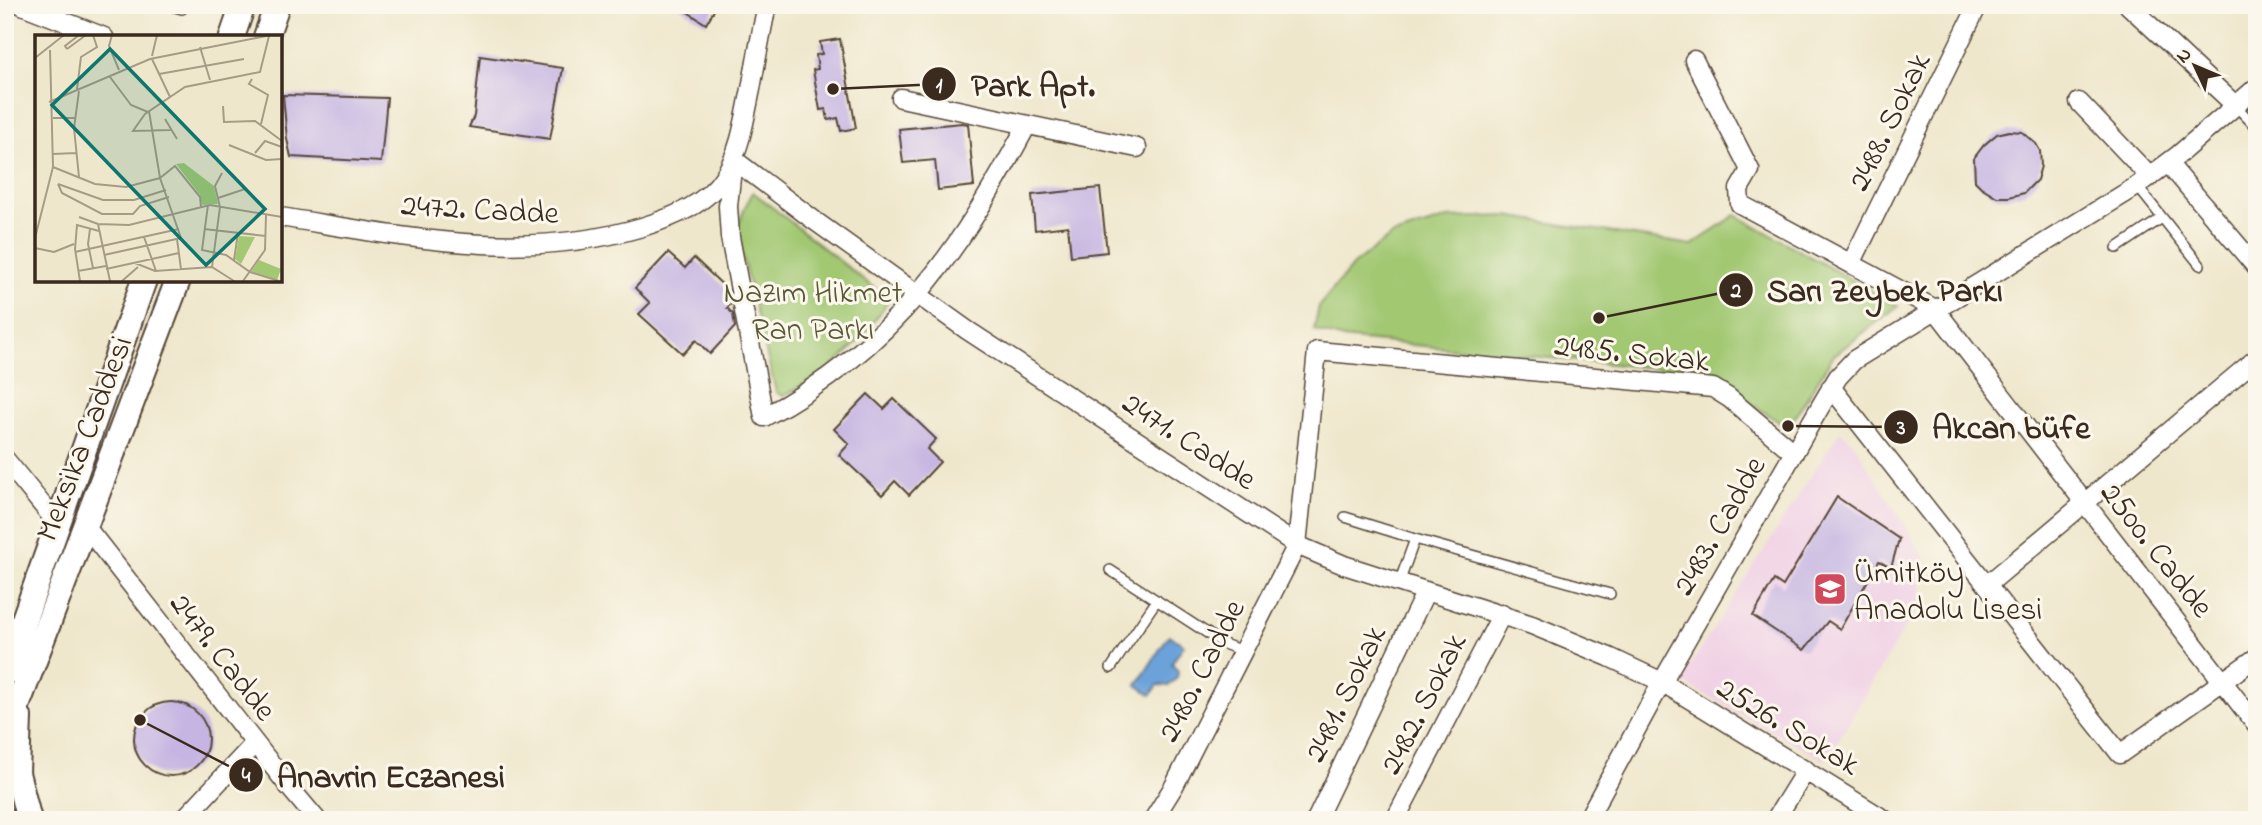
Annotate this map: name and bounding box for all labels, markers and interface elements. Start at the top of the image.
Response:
north arrow [2160,32,2230,102]
inset map [35,35,282,282]
text: N [2170,42,2199,70]
street label: 2488. Sokak [1837,44,1945,200]
callout: Park Apt. [922,57,1109,111]
text: Park Apt. [971,64,1095,112]
text: 1 [936,72,943,102]
street label: 2472. Cadde [400,184,561,239]
callout: Sarı Zeybek Parkı [1718,263,2017,317]
text: Sarı Zeybek Parkı [1767,269,2003,318]
park label: Nazım Hikmet Ran Parkı [723,271,903,355]
text: 2 [1730,277,1742,307]
street label: 2485. Sokak [1552,324,1712,387]
street label: Meksika Caddesi [26,330,147,549]
street label: 2471. Cadde [1111,382,1265,504]
callout: Akcan büfe [1883,400,2104,454]
text: Akcan büfe [1932,406,2091,454]
text: 3 [1896,414,1906,444]
street label: 2483. Cadde [1662,448,1780,605]
street label: 2500. Cadde [2087,473,2224,630]
place label: Ümitköy Anadolu Lisesi [1854,551,2042,635]
school or university icon: Ümitköy Anadolu Lisesi [1811,570,1849,608]
street label: 2479. Cadde [156,584,287,733]
street label: 2480. Cadde [1147,591,1259,751]
street label: 2481. Sokak [1294,617,1401,771]
street label: 2482. Sokak [1369,625,1481,783]
street label: 2526. Sokak [1706,667,1869,790]
callout: Anavrin Eczanesi [228,748,519,802]
text: Anavrin Eczanesi [277,755,505,803]
text: 4 [242,762,251,792]

